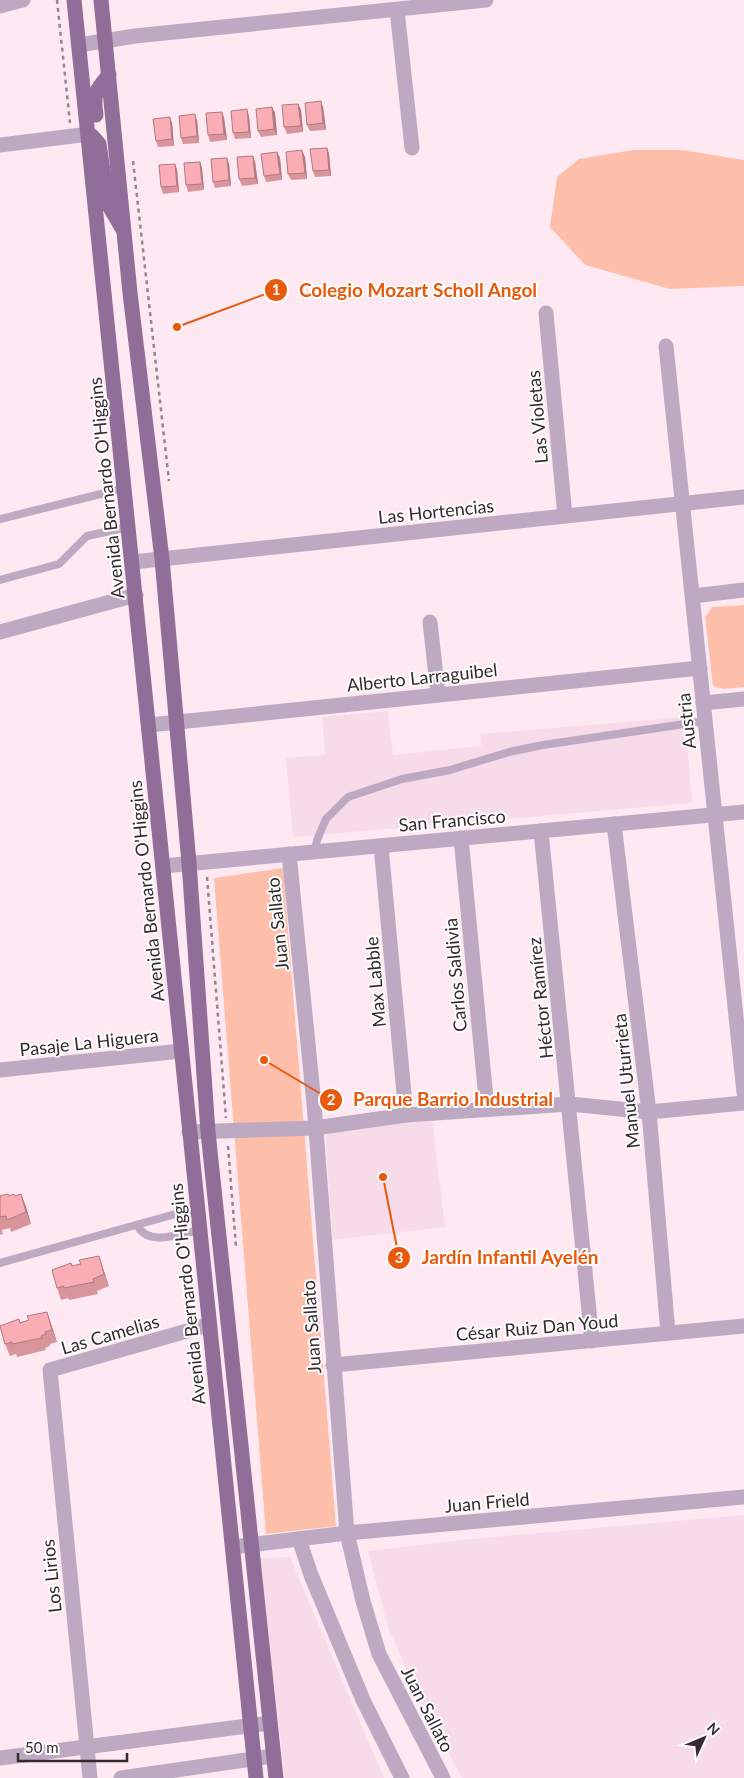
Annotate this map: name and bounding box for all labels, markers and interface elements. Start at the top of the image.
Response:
callout: Colegio Mozart Scholl Angol [263,273,547,307]
text: Colegio Mozart Scholl Angol [299,278,537,301]
text: 1 [272,280,280,298]
street label: Las Violetas [522,369,552,465]
street label: Avenida Bernardo O'Higgins [83,376,129,600]
street label: Las Hortencias [377,494,495,528]
street label: Alberto Larraguibel [346,658,498,696]
street label: Austria [672,692,700,750]
street label: Avenida Bernardo O'Higgins [123,779,169,1003]
street label: San Francisco [398,804,506,836]
street label: Juan Sallato [261,876,293,972]
street label: Carlos Saldivia [439,917,471,1033]
street label: Max Labble [360,936,390,1028]
street label: Héctor Ramírez [523,936,557,1060]
street label: Manuel Uturrieta [608,1012,644,1150]
street label: Pasaje La Higuera [18,1024,160,1060]
callout: Parque Barrio Industrial [318,1083,563,1117]
text: Parque Barrio Industrial [353,1087,553,1110]
text: 2 [327,1090,336,1108]
street label: Avenida Bernardo O'Higgins [164,1182,210,1406]
callout: Jardín Infantil Ayelén [386,1241,609,1275]
text: Jardín Infantil Ayelén [421,1245,599,1268]
text: 3 [395,1248,403,1266]
street label: Juan Sallato [297,1280,325,1374]
street label: Las Camelias [58,1309,162,1359]
street label: César Ruiz Dan Youd [455,1309,619,1345]
street label: Juan Frield [444,1487,530,1517]
street label: Los Lirios [36,1538,66,1614]
street label: Juan Sallato [397,1662,459,1756]
north arrow [679,1713,729,1763]
text: N [704,1719,724,1738]
scale bar [18,1730,126,1762]
text: 50 m [25,1738,59,1756]

